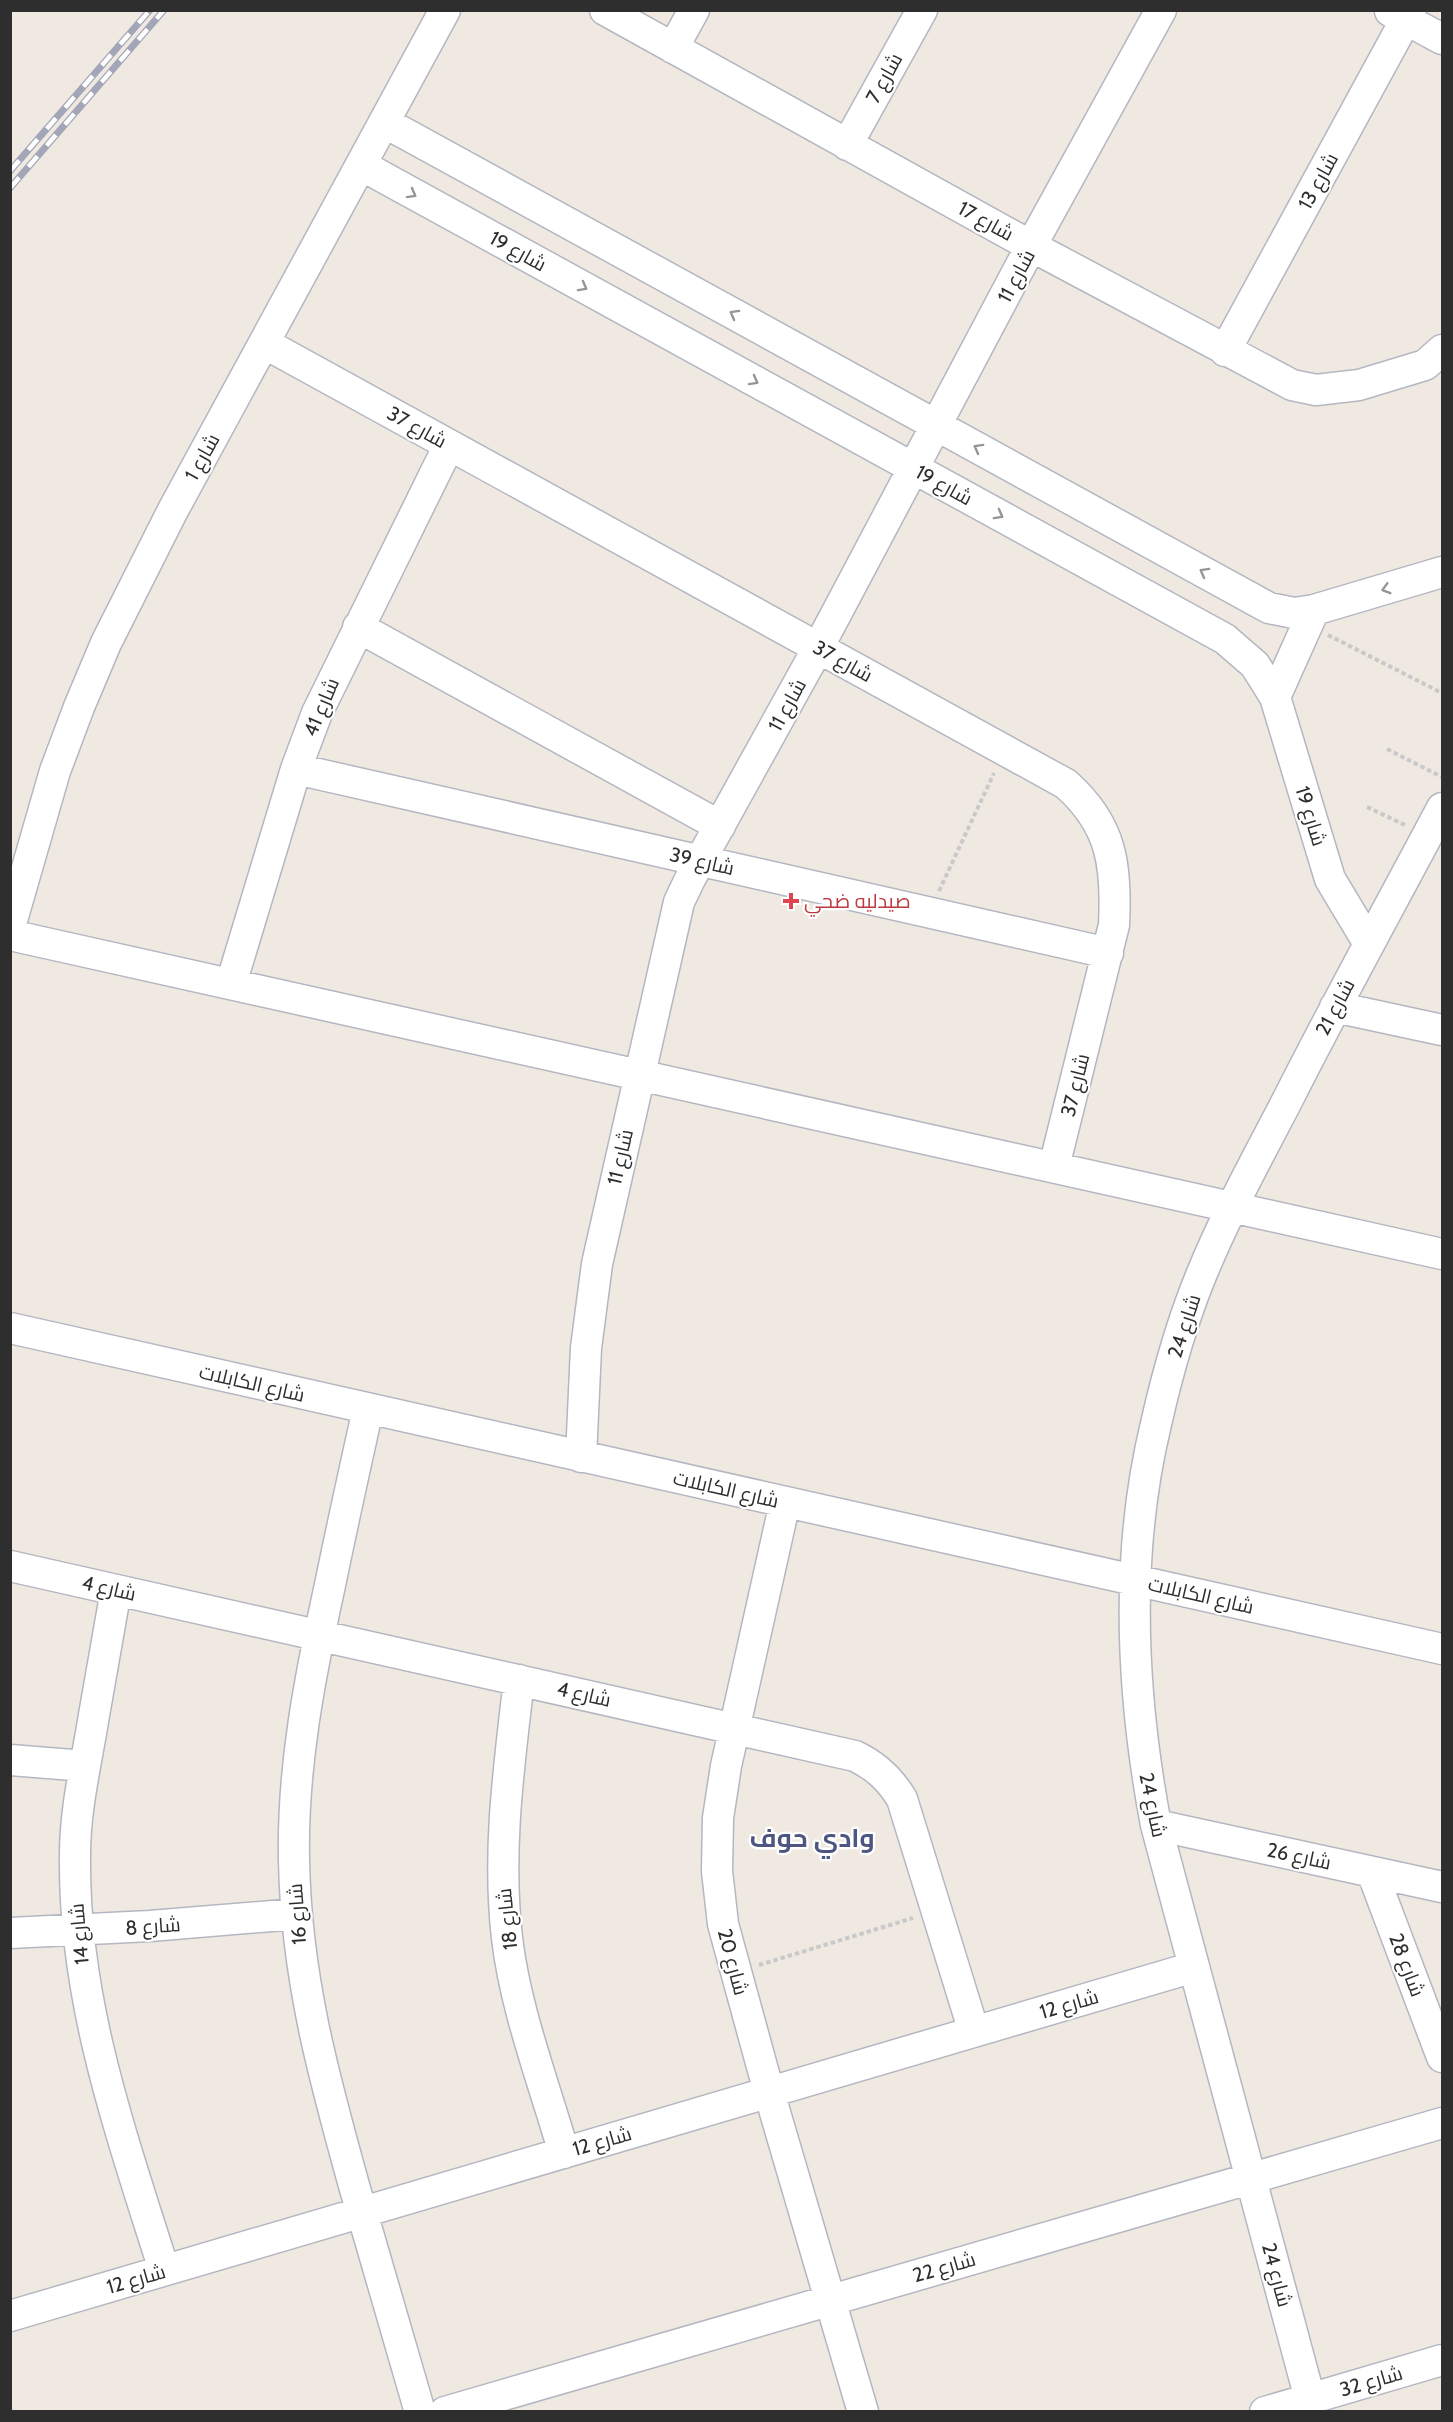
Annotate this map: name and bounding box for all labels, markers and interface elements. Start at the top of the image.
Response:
street label: شارع 7 [861,49,909,108]
street label: شارع 13 [1293,149,1345,214]
one-way arrow [406,187,416,198]
street label: شارع 17 [953,196,1018,248]
street label: شارع 19 [484,226,551,278]
street label: شارع 11 [992,246,1042,307]
one-way arrow [577,280,587,291]
one-way arrow [730,310,740,321]
one-way arrow [748,374,758,385]
street label: شارع 37 [382,401,451,455]
street label: شارع 1 [179,429,226,486]
one-way arrow [974,444,984,455]
street label: شارع 19 [910,460,977,512]
one-way arrow [992,508,1003,519]
one-way arrow [1200,568,1211,580]
one-way arrow [1381,582,1392,594]
street label: شارع 37 [808,635,877,689]
street label: شارع 41 [298,674,346,741]
street label: شارع 11 [763,675,813,736]
street label: شارع 19 [1289,783,1331,849]
street label: شارع 39 [667,842,737,882]
place label: صيدليه ضحي [804,889,911,917]
marker: صيدليه ضحي [782,892,800,910]
street label: شارع 21 [1310,975,1362,1040]
street label: شارع 37 [1056,1051,1096,1120]
street label: شارع 11 [602,1127,640,1188]
street label: شارع 24 [1162,1291,1207,1361]
street label: شارع الكابلات [196,1359,307,1409]
street label: شارع الكابلات [670,1465,781,1515]
street label: شارع 4 [79,1570,138,1608]
street label: شارع الكابلات [1145,1571,1256,1621]
street label: شارع 4 [554,1676,613,1714]
street label: شارع 24 [1133,1771,1172,1840]
district label: وادي حوف [749,1822,875,1859]
street label: شارع 26 [1264,1837,1333,1876]
street label: شارع 16 [283,1883,313,1945]
street label: شارع 18 [492,1887,524,1951]
street label: شارع 14 [64,1902,96,1966]
street label: شارع 8 [125,1912,182,1942]
street label: شارع 20 [711,1926,753,1998]
street label: شارع 28 [1382,1930,1430,2001]
street label: شارع 12 [1037,1984,1102,2026]
street label: شارع 12 [570,2121,635,2163]
street label: شارع 24 [1255,2240,1297,2310]
street label: شارع 22 [910,2247,979,2289]
street label: شارع 12 [104,2259,169,2301]
street label: شارع 32 [1337,2361,1406,2403]

